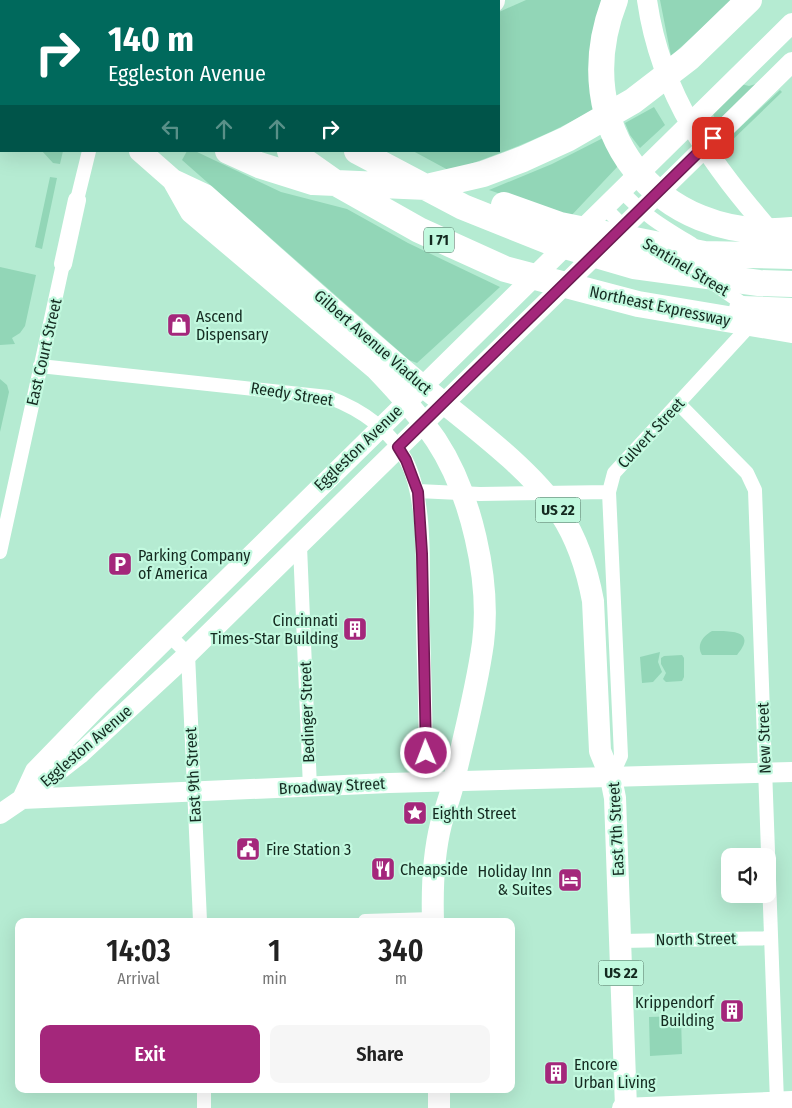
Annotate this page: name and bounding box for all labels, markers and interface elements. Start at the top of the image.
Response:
text: 140 m [108,18,194,60]
icon: right [25,20,90,85]
text: Eggleston Avenue [108,60,266,87]
icon: left [157,115,185,143]
icon: ahead [210,115,238,143]
icon: ahead [263,115,291,143]
icon: right [316,115,344,143]
pin [692,117,734,159]
icon: arrive [699,124,727,152]
road number: I 71 [424,228,454,252]
street label: Sentinel Street [639,234,733,301]
street label: Northeast Expressway [588,282,733,330]
street label: Gilbert Avenue Viaduct [310,286,436,399]
street label: East Court Street [22,296,66,407]
place label: Ascend Dispensary [196,307,269,344]
shop icon: Ascend Dispensary [166,312,192,338]
street label: Reedy Street [249,378,335,410]
street label: Culvert Street [614,393,689,472]
street label: Eggleston Avenue [310,401,406,495]
road number: US 22 [536,498,580,522]
place label: Parking Company of America [138,546,251,583]
parking icon: Parking Company of America [107,551,133,577]
place label: Cincinnati Times-Star Building [210,611,338,648]
building icon: Cincinnati Times-Star Building [342,616,368,642]
street label: Bedinger Street [296,660,318,763]
street label: Eggleston Avenue [36,701,136,791]
street label: New Street [753,701,775,774]
street label: East 9th Street [181,726,205,823]
position arrow [399,726,451,778]
street label: Broadway Street [278,774,387,798]
street label: East 7th Street [604,781,628,876]
place icon: Eighth Street [402,800,428,826]
place label: Eighth Street [432,804,517,823]
public building icon: Fire Station 3 [235,836,261,862]
place label: Fire Station 3 [266,840,351,859]
map controls [721,848,776,903]
button: sound [721,848,776,903]
restaurant icon: Cheapside [370,856,396,882]
place label: Cheapside [400,860,468,879]
place label: Holiday Inn & Suites [478,862,552,899]
hotel icon: Holiday Inn & Suites [557,867,583,893]
street label: North Street [656,929,737,949]
text: 14:03 [106,933,171,969]
text: 1 [268,933,281,969]
text: 340 [378,933,424,969]
road number: US 22 [598,960,644,986]
text: Arrival [117,969,160,988]
text: min [262,969,287,988]
text: m [395,969,407,988]
place label: Krippendorf Building [635,993,715,1030]
building icon: Krippendorf Building [719,998,745,1024]
button: Exit [40,1025,260,1083]
button: Share [270,1025,490,1083]
place label: Encore Urban Living [574,1055,656,1092]
building icon: Encore Urban Living [543,1060,569,1086]

